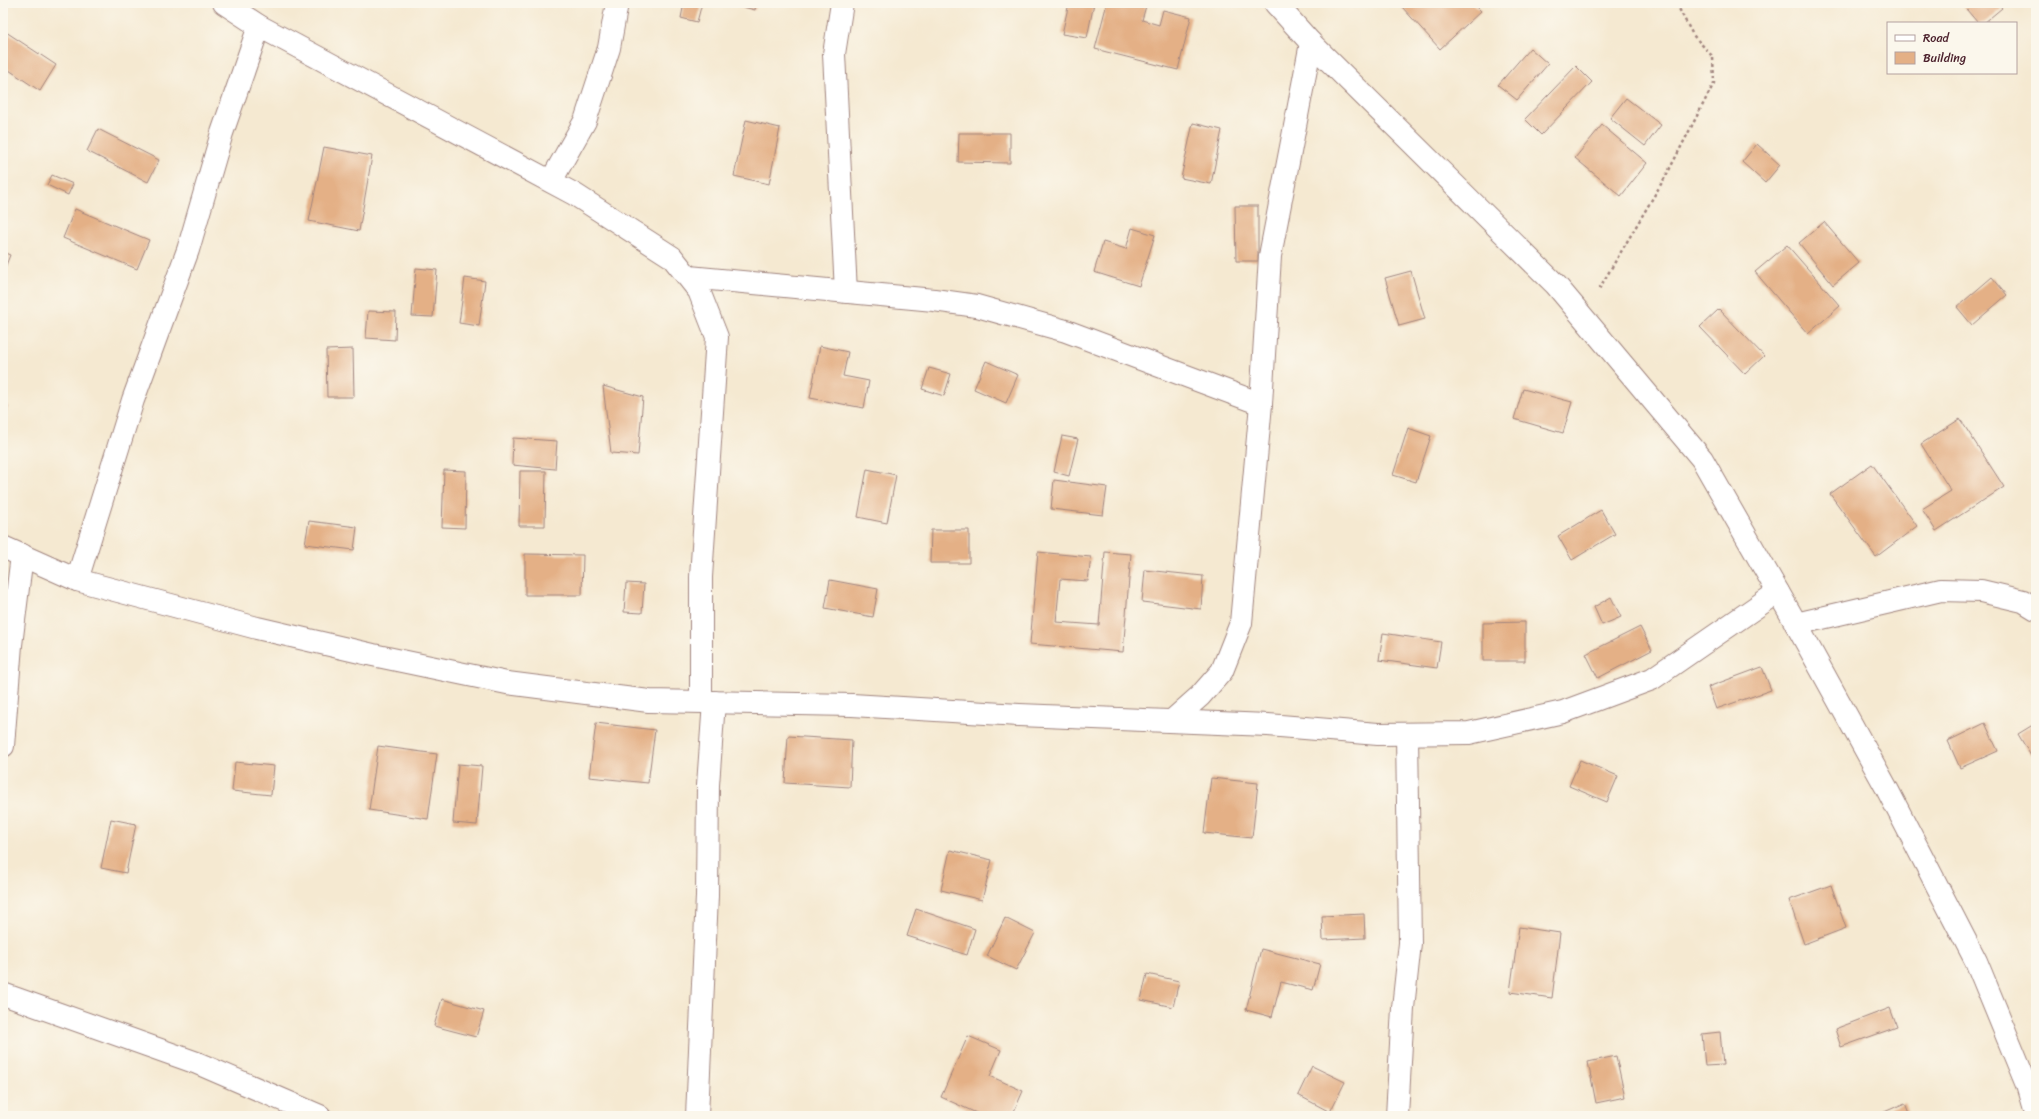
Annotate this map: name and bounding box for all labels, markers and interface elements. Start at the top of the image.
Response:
legend [1887,22,2017,74]
text: Road [1923,27,1950,49]
text: Building [1923,47,1966,69]

